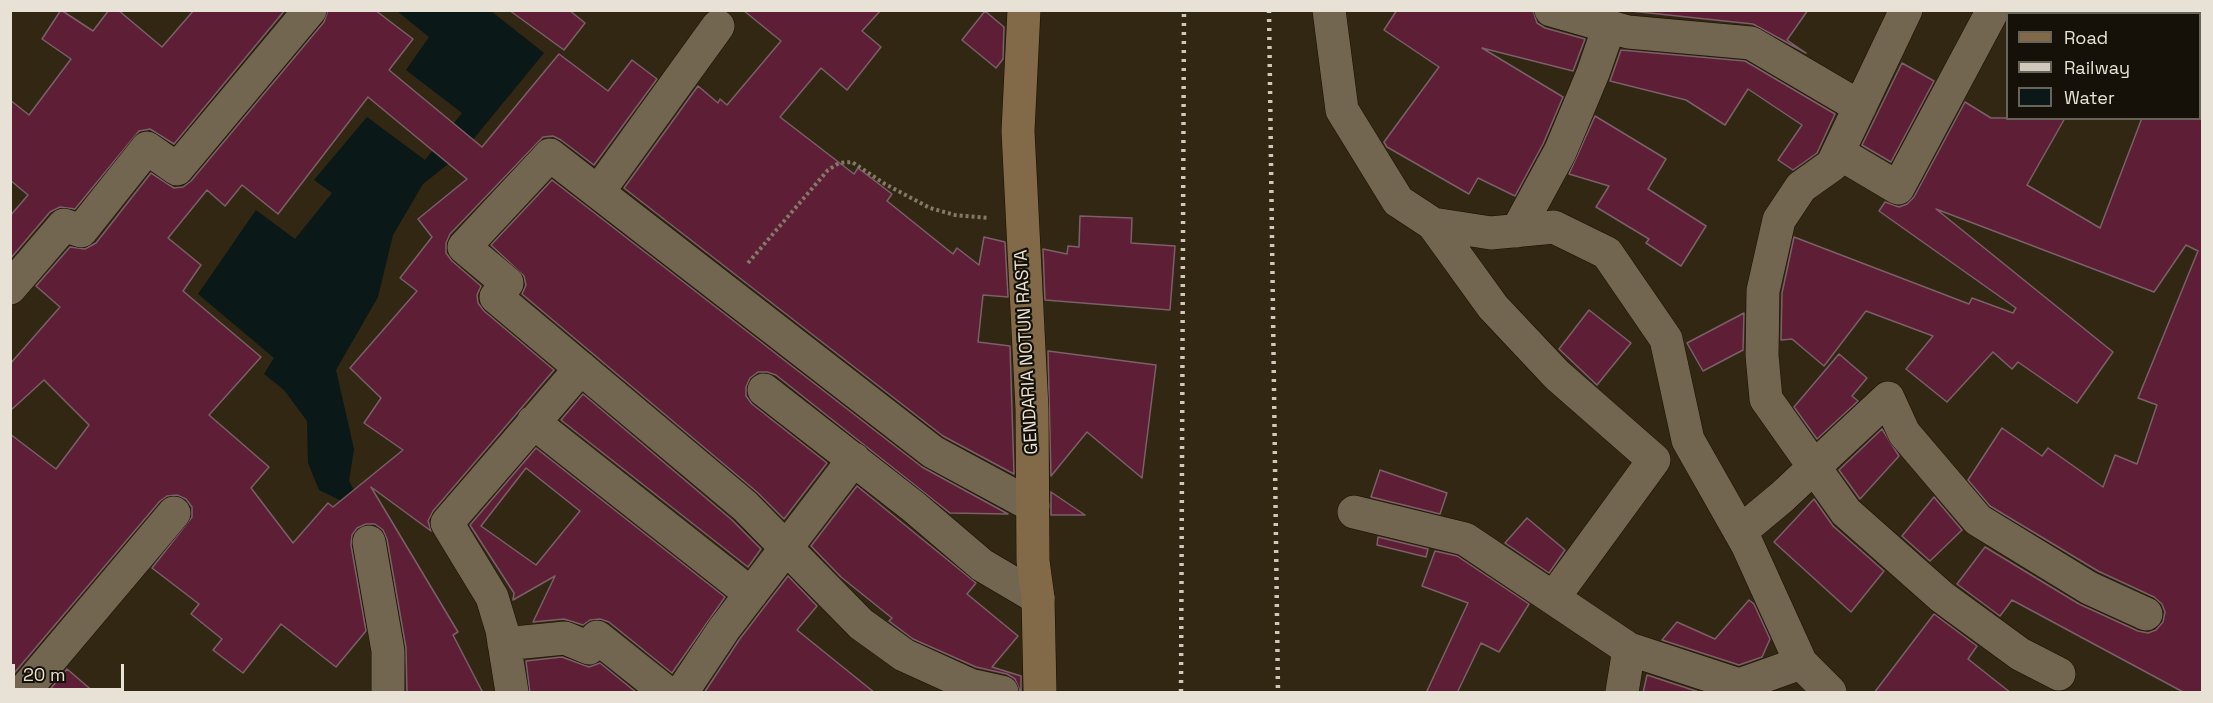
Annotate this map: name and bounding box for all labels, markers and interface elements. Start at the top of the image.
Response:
legend [2006,12,2201,120]
text: Road [2064,26,2108,49]
text: Railway [2064,56,2130,79]
text: Water [2064,86,2115,109]
street label: GENDARIA NOTUN RASTA [1011,249,1043,455]
scale bar [15,652,128,690]
text: 20 m [23,663,66,686]

